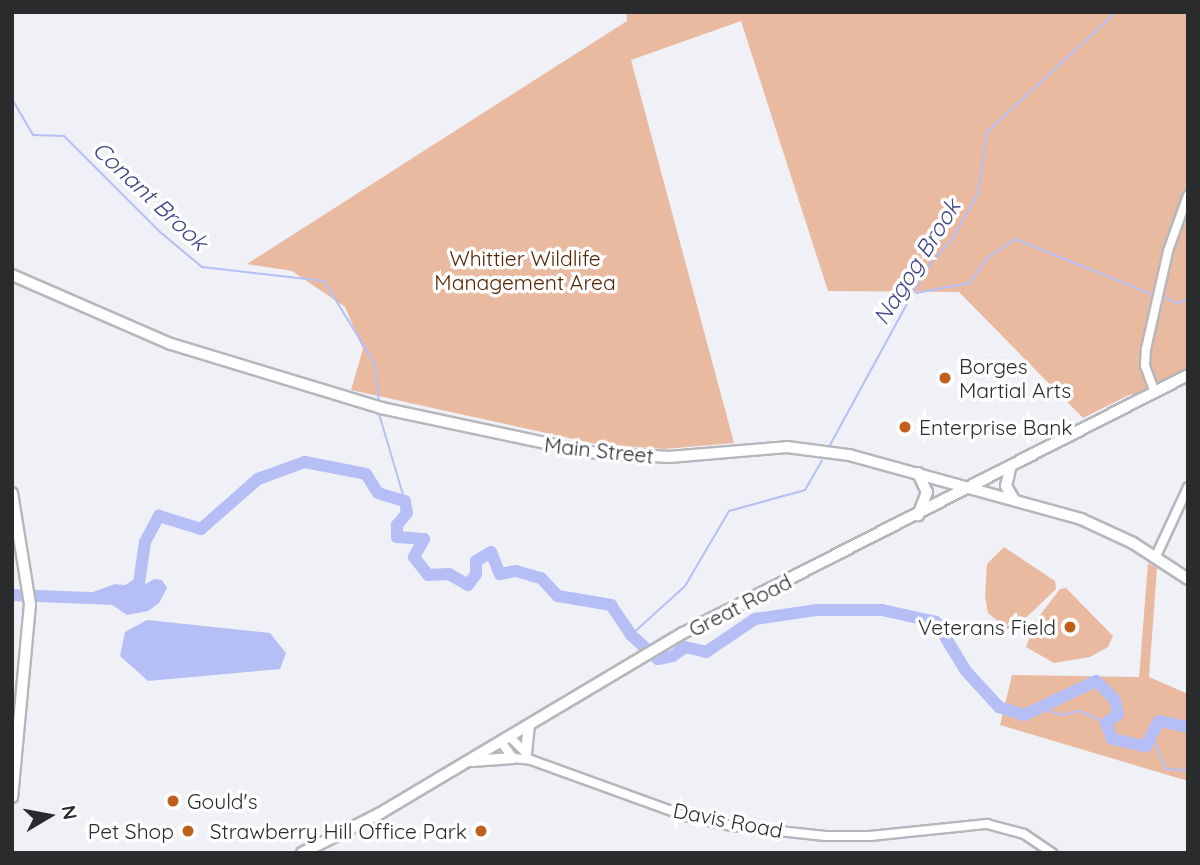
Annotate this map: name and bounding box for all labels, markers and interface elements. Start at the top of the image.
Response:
water label: Conant Brook [87,136,213,256]
water label: Nagog Brook [868,194,966,330]
park label: Whittier Wildlife Management Area [434,245,616,295]
place label: Borges Martial Arts [959,353,1071,403]
marker: Borges Martial Arts [937,370,953,386]
place label: Enterprise Bank [919,414,1073,440]
marker: Enterprise Bank [897,419,913,435]
street label: Main Street [543,432,655,468]
street label: Great Road [684,568,796,642]
place label: Veterans Field [918,614,1056,640]
marker: Veterans Field [1062,619,1078,635]
north arrow [14,781,84,851]
place label: Gould's [187,788,257,814]
marker: Gould's [165,793,181,809]
street label: Davis Road [671,797,785,843]
text: N [57,803,83,821]
place label: Pet Shop [88,818,174,844]
place label: Strawberry Hill Office Park [210,818,467,844]
marker: Pet Shop [180,823,196,839]
marker: Strawberry Hill Office Park [473,823,489,839]

